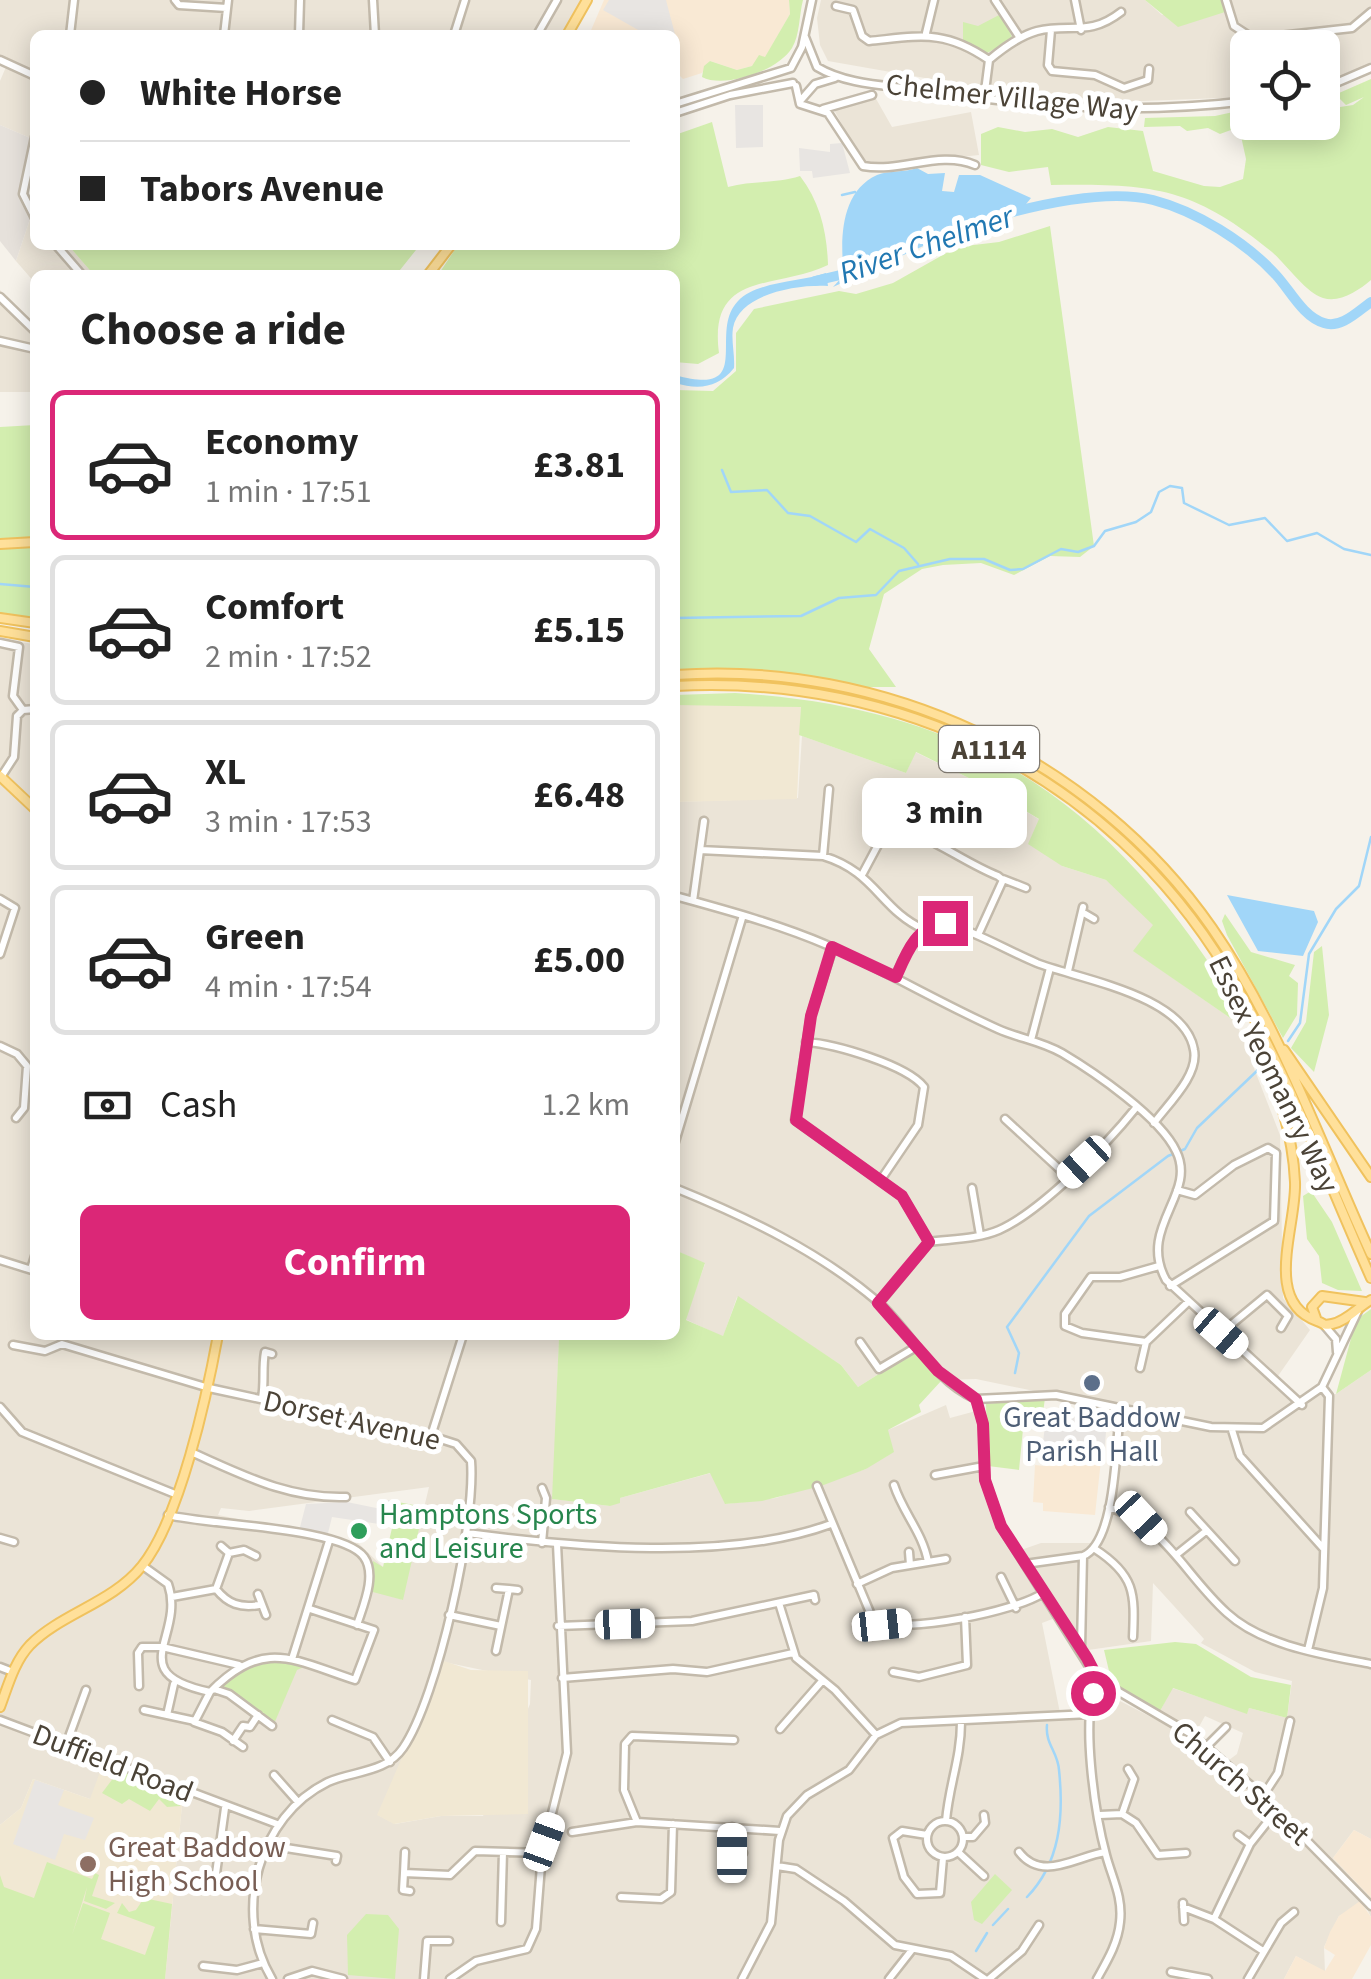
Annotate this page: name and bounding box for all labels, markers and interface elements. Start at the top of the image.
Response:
map controls [1230,30,1340,140]
button: locate [1230,30,1340,140]
street label: Chelmer Village Way [884,63,1140,132]
text: White Horse [140,66,342,120]
text: Tabors Avenue [140,162,384,216]
water label: River Chelmer [833,193,1022,296]
text: Choose a ride [80,298,346,362]
text: Economy [205,415,358,469]
icon: car [85,420,175,510]
text: £3.81 [533,438,625,492]
text: 1 min · 17:51 [205,469,372,515]
text: Comfort [205,580,344,634]
icon: car [85,585,175,675]
text: £5.15 [533,603,625,657]
text: 2 min · 17:52 [205,634,372,680]
road number: A1114 [939,726,1039,772]
text: XL [205,745,246,799]
icon: car [85,750,175,840]
text: £6.48 [533,768,625,822]
callout: 3 min [862,778,1028,848]
text: 3 min [906,790,983,836]
text: 3 min · 17:53 [205,799,372,845]
route end [923,901,968,946]
text: Green [205,910,305,964]
icon: car [85,915,175,1005]
text: £5.00 [533,933,625,987]
street label: Essex Yeomanry Way [1197,948,1350,1200]
text: 4 min · 17:54 [205,964,372,1010]
icon: cash [80,1078,135,1133]
text: Cash [160,1078,237,1132]
text: 1.2 km [541,1082,630,1128]
car [1052,1131,1116,1193]
button: Confirm [80,1205,630,1320]
car [1189,1302,1253,1364]
marker: Great Baddow Parish Hall [1081,1372,1103,1394]
street label: Dorset Avenue [259,1379,445,1462]
place label: Great Baddow Parish Hall [1003,1396,1181,1473]
car [1110,1486,1172,1550]
place label: Hamptons Sports and Leisure [379,1493,597,1570]
marker: Hamptons Sports and Leisure [348,1520,370,1542]
car [851,1607,913,1643]
car [594,1608,656,1640]
route start [1071,1671,1116,1716]
street label: Church Street [1162,1711,1319,1856]
street label: Duffield Road [26,1713,199,1814]
car [520,1809,568,1875]
car [717,1823,747,1883]
place label: Great Baddow High School [108,1826,286,1903]
marker: Great Baddow High School [77,1853,99,1875]

